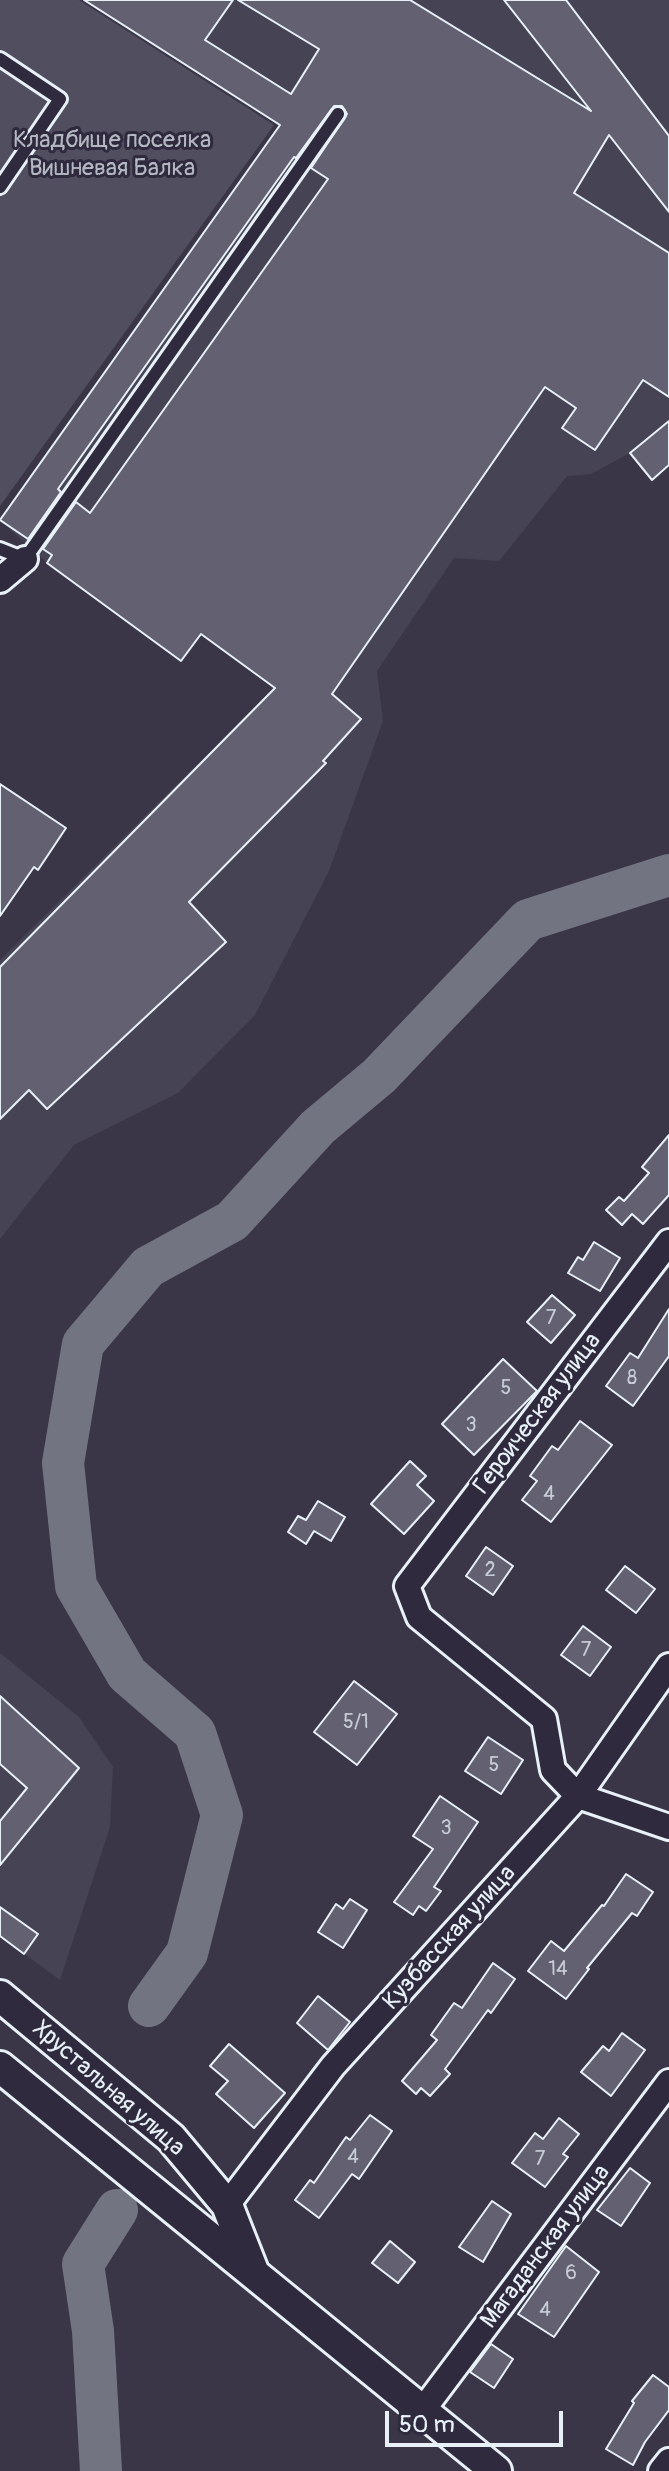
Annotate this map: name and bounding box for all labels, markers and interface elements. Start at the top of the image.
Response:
park label: Кладбище поселка Вишневая Балка [13,127,211,183]
house number: 7 [546,1307,556,1331]
street label: Героическая улица [468,1328,608,1500]
house number: 8 [627,1367,637,1391]
house number: 5 [501,1377,511,1401]
house number: 3 [465,1414,477,1438]
house number: 4 [543,1483,555,1507]
house number: 2 [484,1559,496,1583]
house number: 7 [581,1639,591,1663]
house number: 5/1 [343,1711,369,1735]
house number: 5 [489,1754,499,1778]
house number: 3 [440,1817,452,1841]
street label: Кузбасская улица [377,1860,523,2016]
house number: 14 [548,1958,568,1982]
street label: Хрустальная улица [26,2015,190,2163]
house number: 4 [347,2146,359,2170]
house number: 7 [535,2148,545,2172]
street label: Магаданская улица [475,2160,617,2334]
house number: 6 [565,2262,577,2286]
house number: 4 [539,2299,551,2323]
scale bar [389,2395,567,2445]
text: 50 m [399,2410,455,2439]

